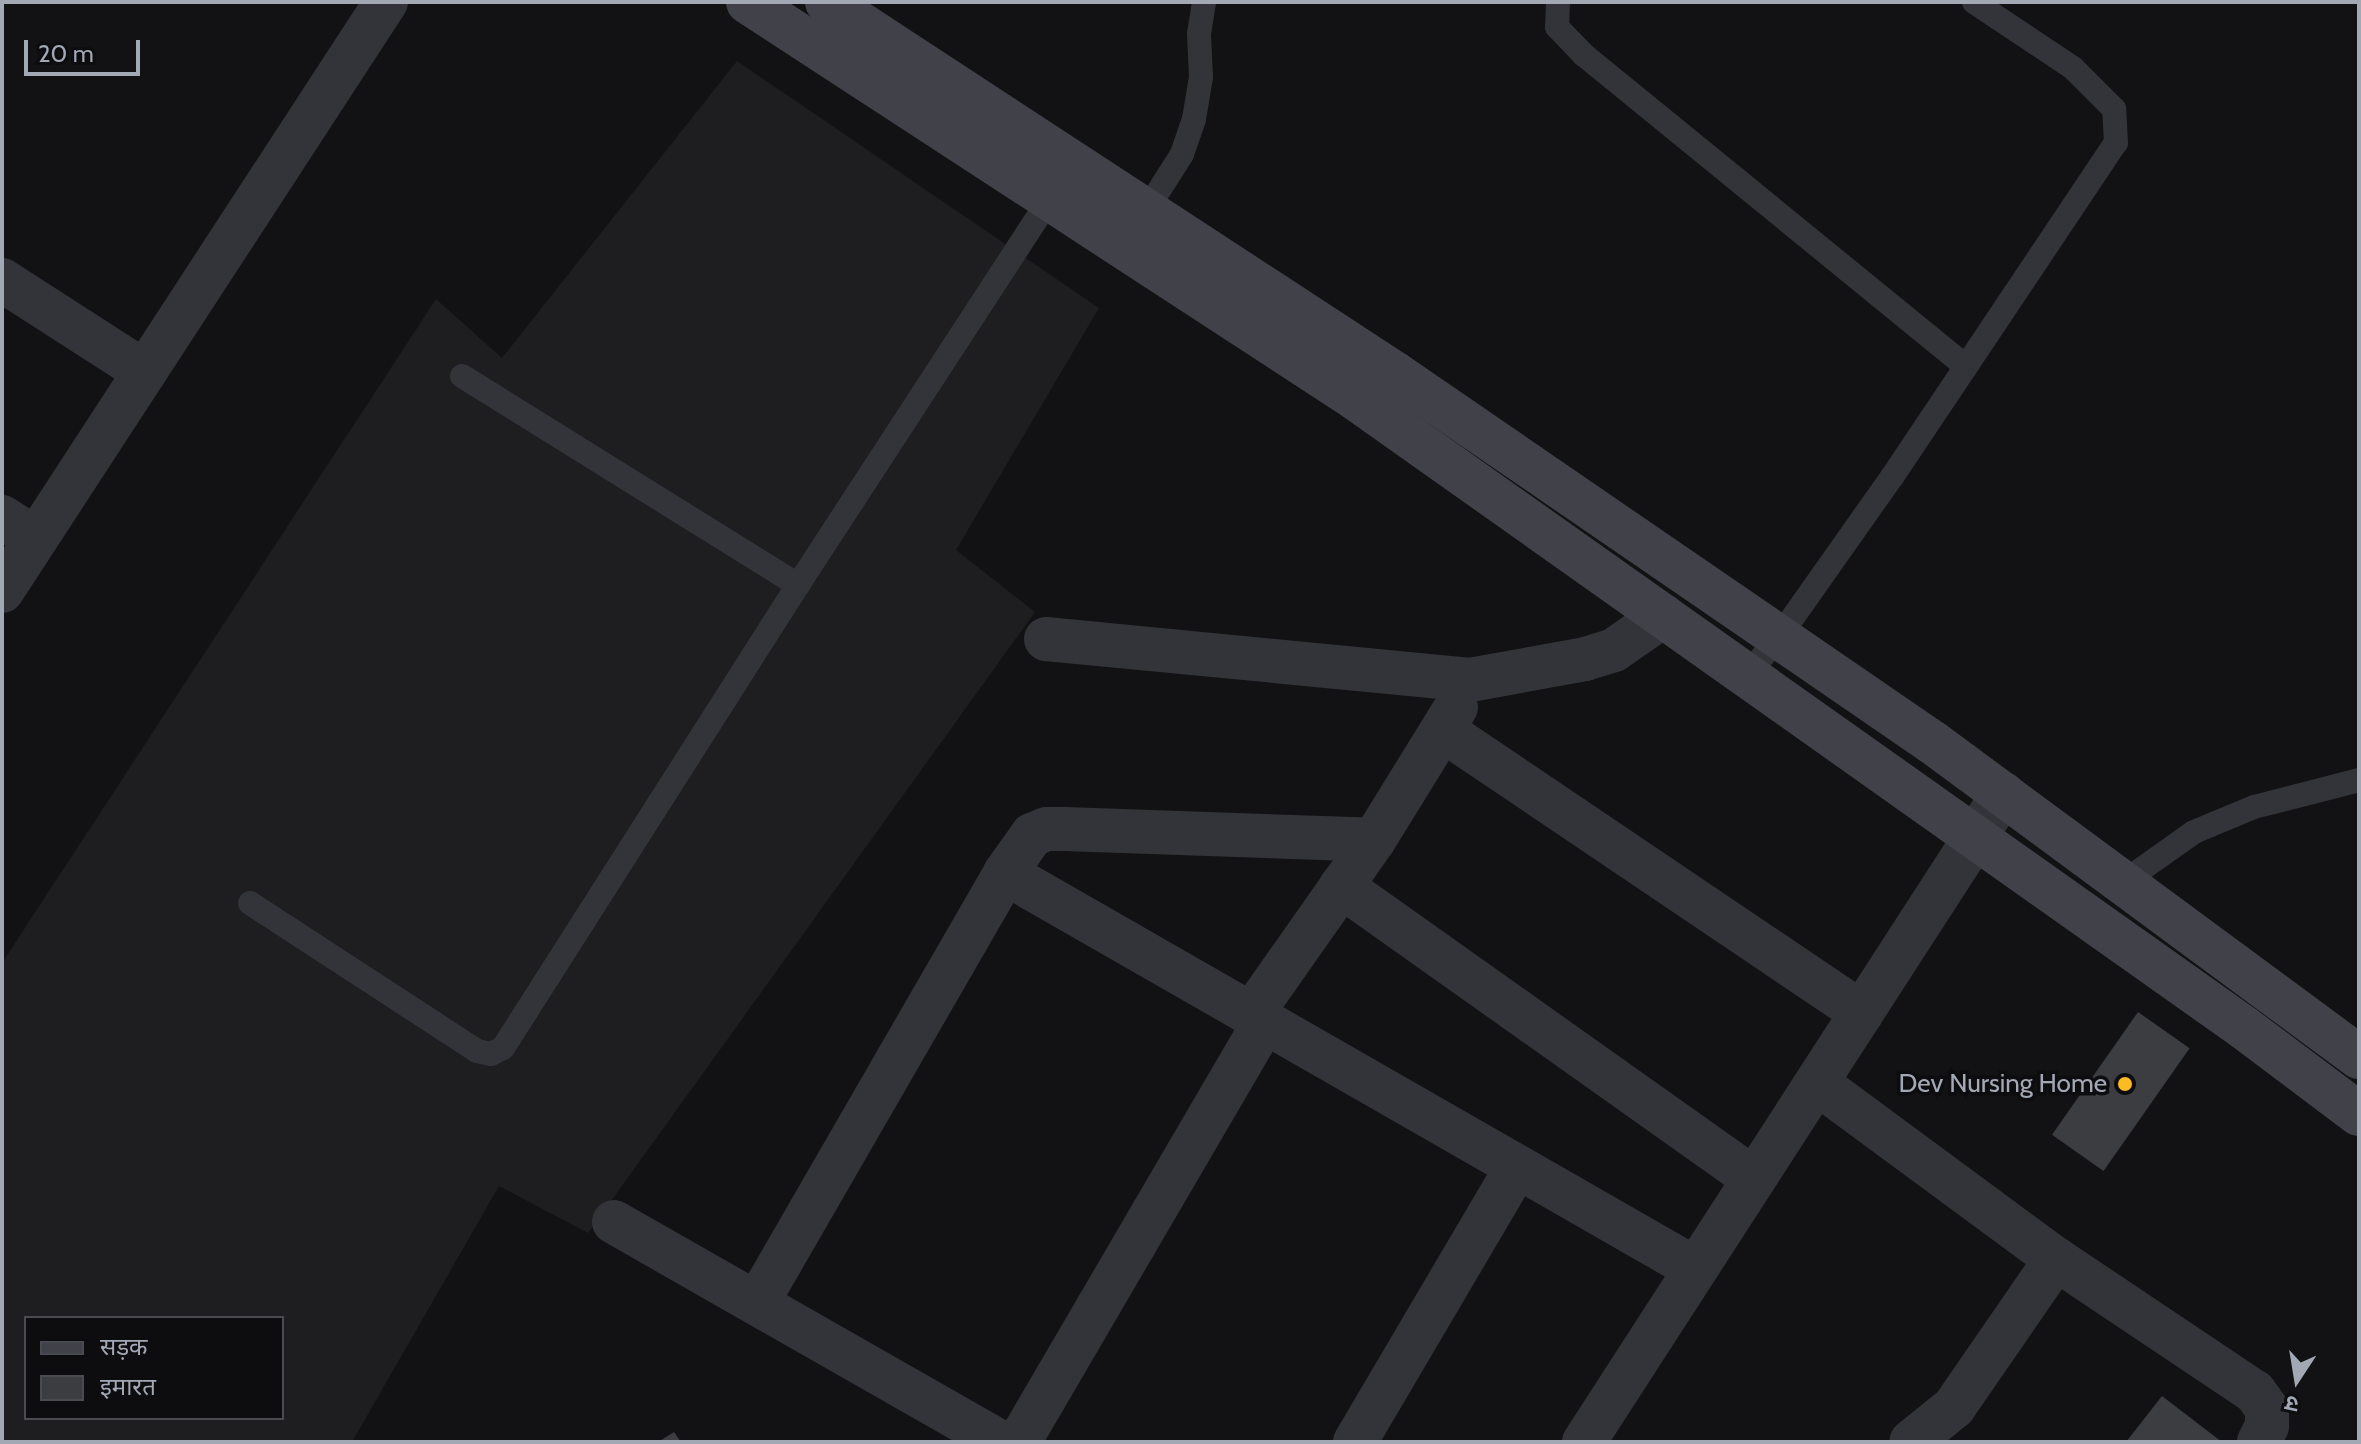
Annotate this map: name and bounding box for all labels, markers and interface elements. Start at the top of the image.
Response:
scale bar [28,24,144,74]
text: 20 m [38,39,94,68]
place label: Dev Nursing Home [1899,1068,2107,1100]
marker: Dev Nursing Home [2114,1073,2136,1095]
legend [24,1316,284,1420]
text: सड़क [100,1332,148,1361]
north arrow [2257,1340,2337,1420]
text: इमारत [100,1372,156,1401]
text: उ [2283,1389,2301,1419]

